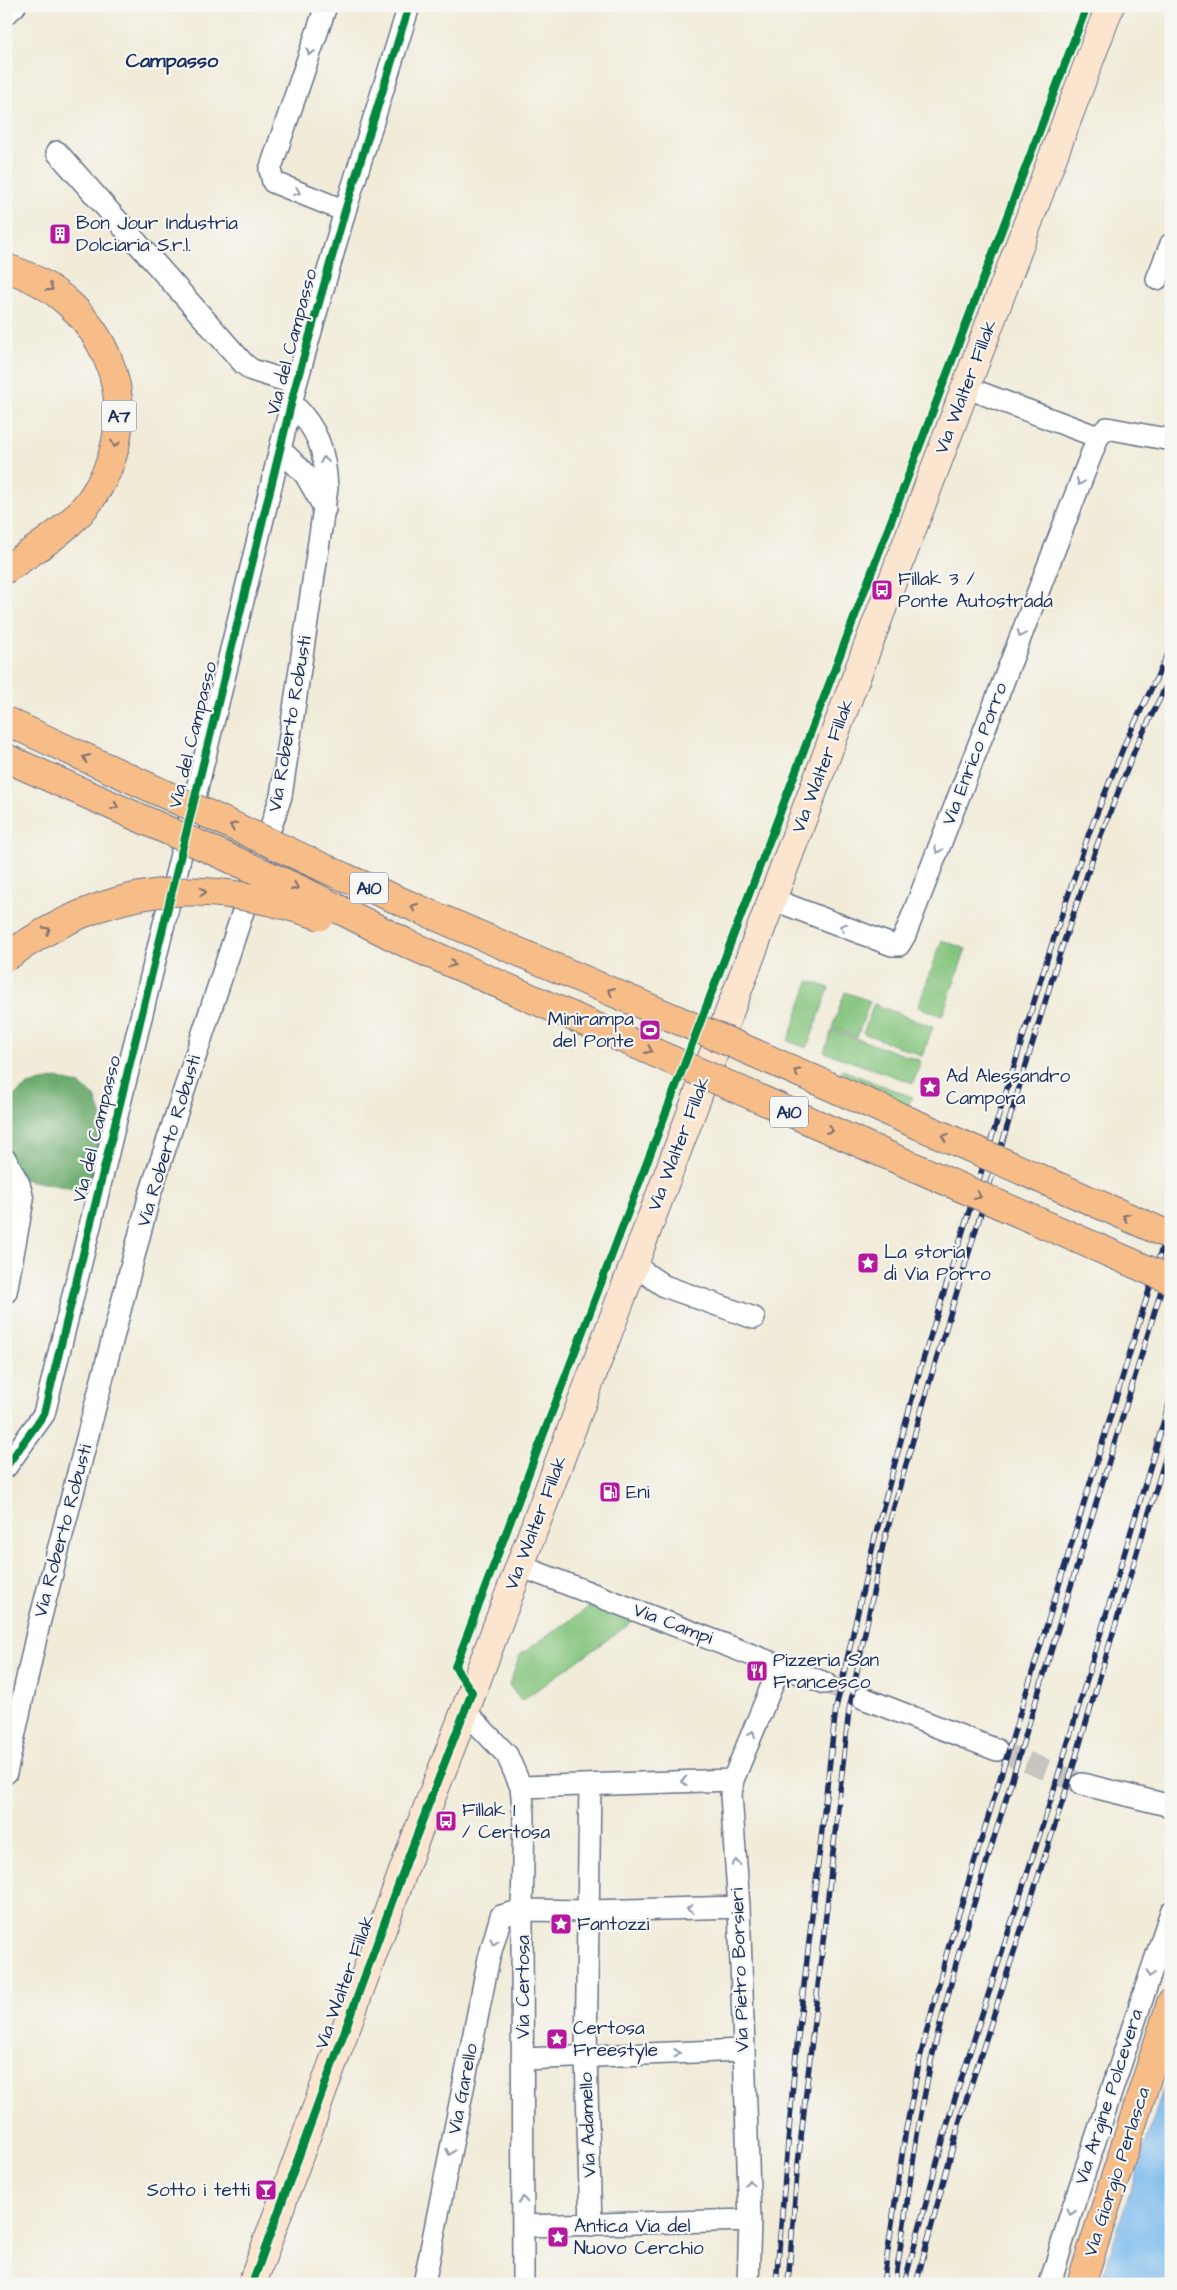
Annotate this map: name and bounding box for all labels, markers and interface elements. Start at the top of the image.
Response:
district label: Campasso [126,47,219,75]
one-way arrow [306,48,316,56]
one-way arrow [292,185,301,196]
place label: Bon Jour Industria Dolciaria S.r.l. [76,210,238,259]
building icon: Bon Jour Industria Dolciaria S.r.l. [48,222,72,246]
street label: Via del Campasso [259,265,325,418]
one-way arrow [45,282,54,292]
street label: Via Walter Fillak [928,316,1004,458]
road number: A7 [102,401,136,432]
one-way arrow [110,440,121,449]
one-way arrow [320,456,330,465]
one-way arrow [1076,477,1086,486]
place label: Fillak 3 / Ponte Autostrada [898,566,1053,615]
bus stop icon: Fillak 3 / Ponte Autostrada [870,578,894,602]
one-way arrow [1017,629,1027,637]
street label: Via Roberto Robusti [261,634,319,814]
street label: Via del Campasso [162,658,224,811]
street label: Via Enrico Porro [935,678,1015,829]
street label: Via Walter Fillak [785,695,861,837]
one-way arrow [82,754,91,764]
one-way arrow [110,800,119,811]
one-way arrow [229,822,238,832]
one-way arrow [934,845,944,854]
road number: A10 [350,872,388,904]
one-way arrow [290,881,299,892]
one-way arrow [199,886,207,897]
one-way arrow [410,902,419,913]
one-way arrow [839,923,847,933]
one-way arrow [42,927,51,937]
one-way arrow [447,957,456,968]
one-way arrow [607,987,616,998]
place label: Minirampa del Ponte [548,1006,634,1055]
sports icon: Minirampa del Ponte [638,1018,662,1042]
one-way arrow [644,1044,653,1055]
street label: Via del Campasso [66,1052,128,1205]
street label: Via Roberto Robusti [130,1052,208,1230]
place label: Ad Alessandro Campora [946,1063,1070,1112]
one-way arrow [793,1067,802,1078]
street label: Via Walter Fillak [641,1073,717,1215]
place icon: Ad Alessandro Campora [918,1075,942,1099]
road number: A10 [770,1096,808,1128]
one-way arrow [825,1124,834,1135]
one-way arrow [941,1133,950,1144]
one-way arrow [974,1190,982,1200]
one-way arrow [1122,1212,1131,1223]
place label: La storia di Via Porro [884,1239,991,1288]
place icon: La storia di Via Porro [856,1251,880,1275]
street label: Via Roberto Robusti [27,1441,99,1621]
street label: Via Walter Fillak [498,1452,574,1594]
place label: Eni [626,1479,650,1506]
fuel station icon: Eni [598,1480,622,1504]
street label: Via Campi [629,1596,717,1652]
place label: Pizzeria San Francesco [773,1647,879,1696]
restaurant icon: Pizzeria San Francesco [745,1659,769,1683]
one-way arrow [746,1731,756,1739]
one-way arrow [680,1776,688,1787]
place label: Fillak 1 / Certosa [462,1797,550,1846]
bus stop icon: Fillak 1 / Certosa [434,1809,458,1833]
one-way arrow [731,1859,742,1867]
street label: Via Pietro Borsieri [724,1887,756,2053]
one-way arrow [686,1903,694,1914]
street label: Via Walter Fillak [308,1910,382,2053]
place label: Fantozzi [577,1911,650,1938]
place icon: Fantozzi [549,1912,573,1936]
street label: Via Certosa [510,1935,537,2039]
one-way arrow [489,1937,499,1945]
one-way arrow [1145,1970,1155,1978]
street label: Via Argine Polcevera [1068,2005,1151,2189]
place label: Certosa Freestyle [573,2015,658,2065]
place icon: Certosa Freestyle [545,2027,569,2051]
street label: Via Garello [441,2041,485,2137]
one-way arrow [674,2048,681,2058]
street label: Via Adamello [573,2072,603,2178]
street label: Via Giorgio Perlasca [1077,2083,1158,2261]
one-way arrow [446,2148,456,2157]
place label: Sotto i tetti [147,2177,250,2204]
bar icon: Sotto i tetti [254,2178,278,2202]
one-way arrow [743,2178,754,2186]
one-way arrow [518,2196,528,2204]
one-way arrow [1067,2207,1077,2216]
place label: Antica Via del Nuovo Cerchio [574,2213,704,2262]
place icon: Antica Via del Nuovo Cerchio [546,2225,570,2249]

